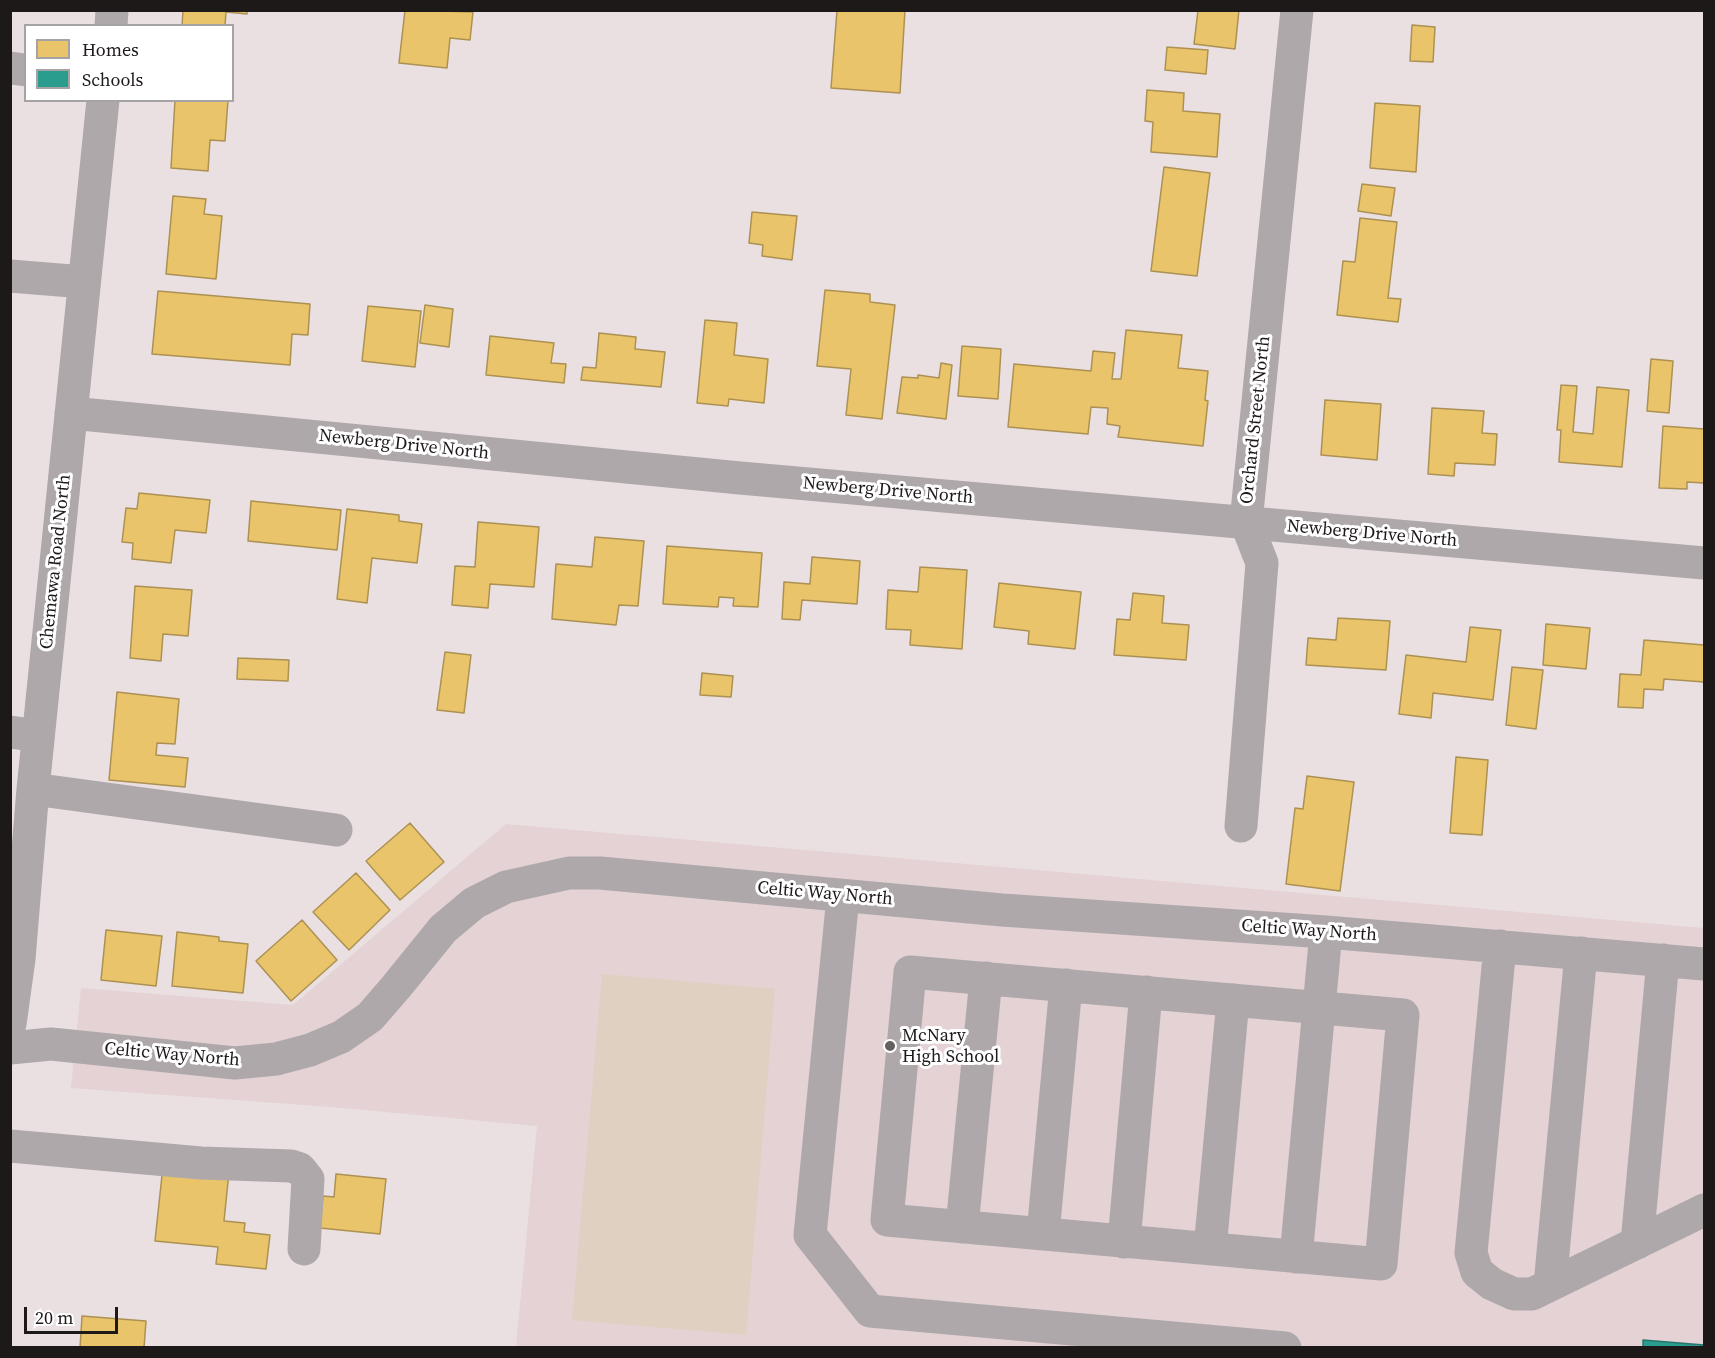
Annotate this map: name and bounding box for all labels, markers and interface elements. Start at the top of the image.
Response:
legend [24,24,234,102]
text: Homes [82,37,139,62]
text: Schools [82,67,143,92]
street label: Orchard Street North [1236,335,1276,505]
street label: Newberg Drive North [318,425,490,465]
street label: Newberg Drive North [802,473,974,509]
street label: Chemawa Road North [36,474,76,650]
street label: Newberg Drive North [1286,516,1458,552]
street label: Celtic Way North [756,877,894,911]
street label: Celtic Way North [1240,915,1378,947]
place label: McNary High School [902,1025,999,1068]
street label: Celtic Way North [103,1038,241,1072]
marker: McNary High School [883,1039,897,1053]
scale bar [27,1295,122,1333]
text: 20 m [35,1305,73,1330]

